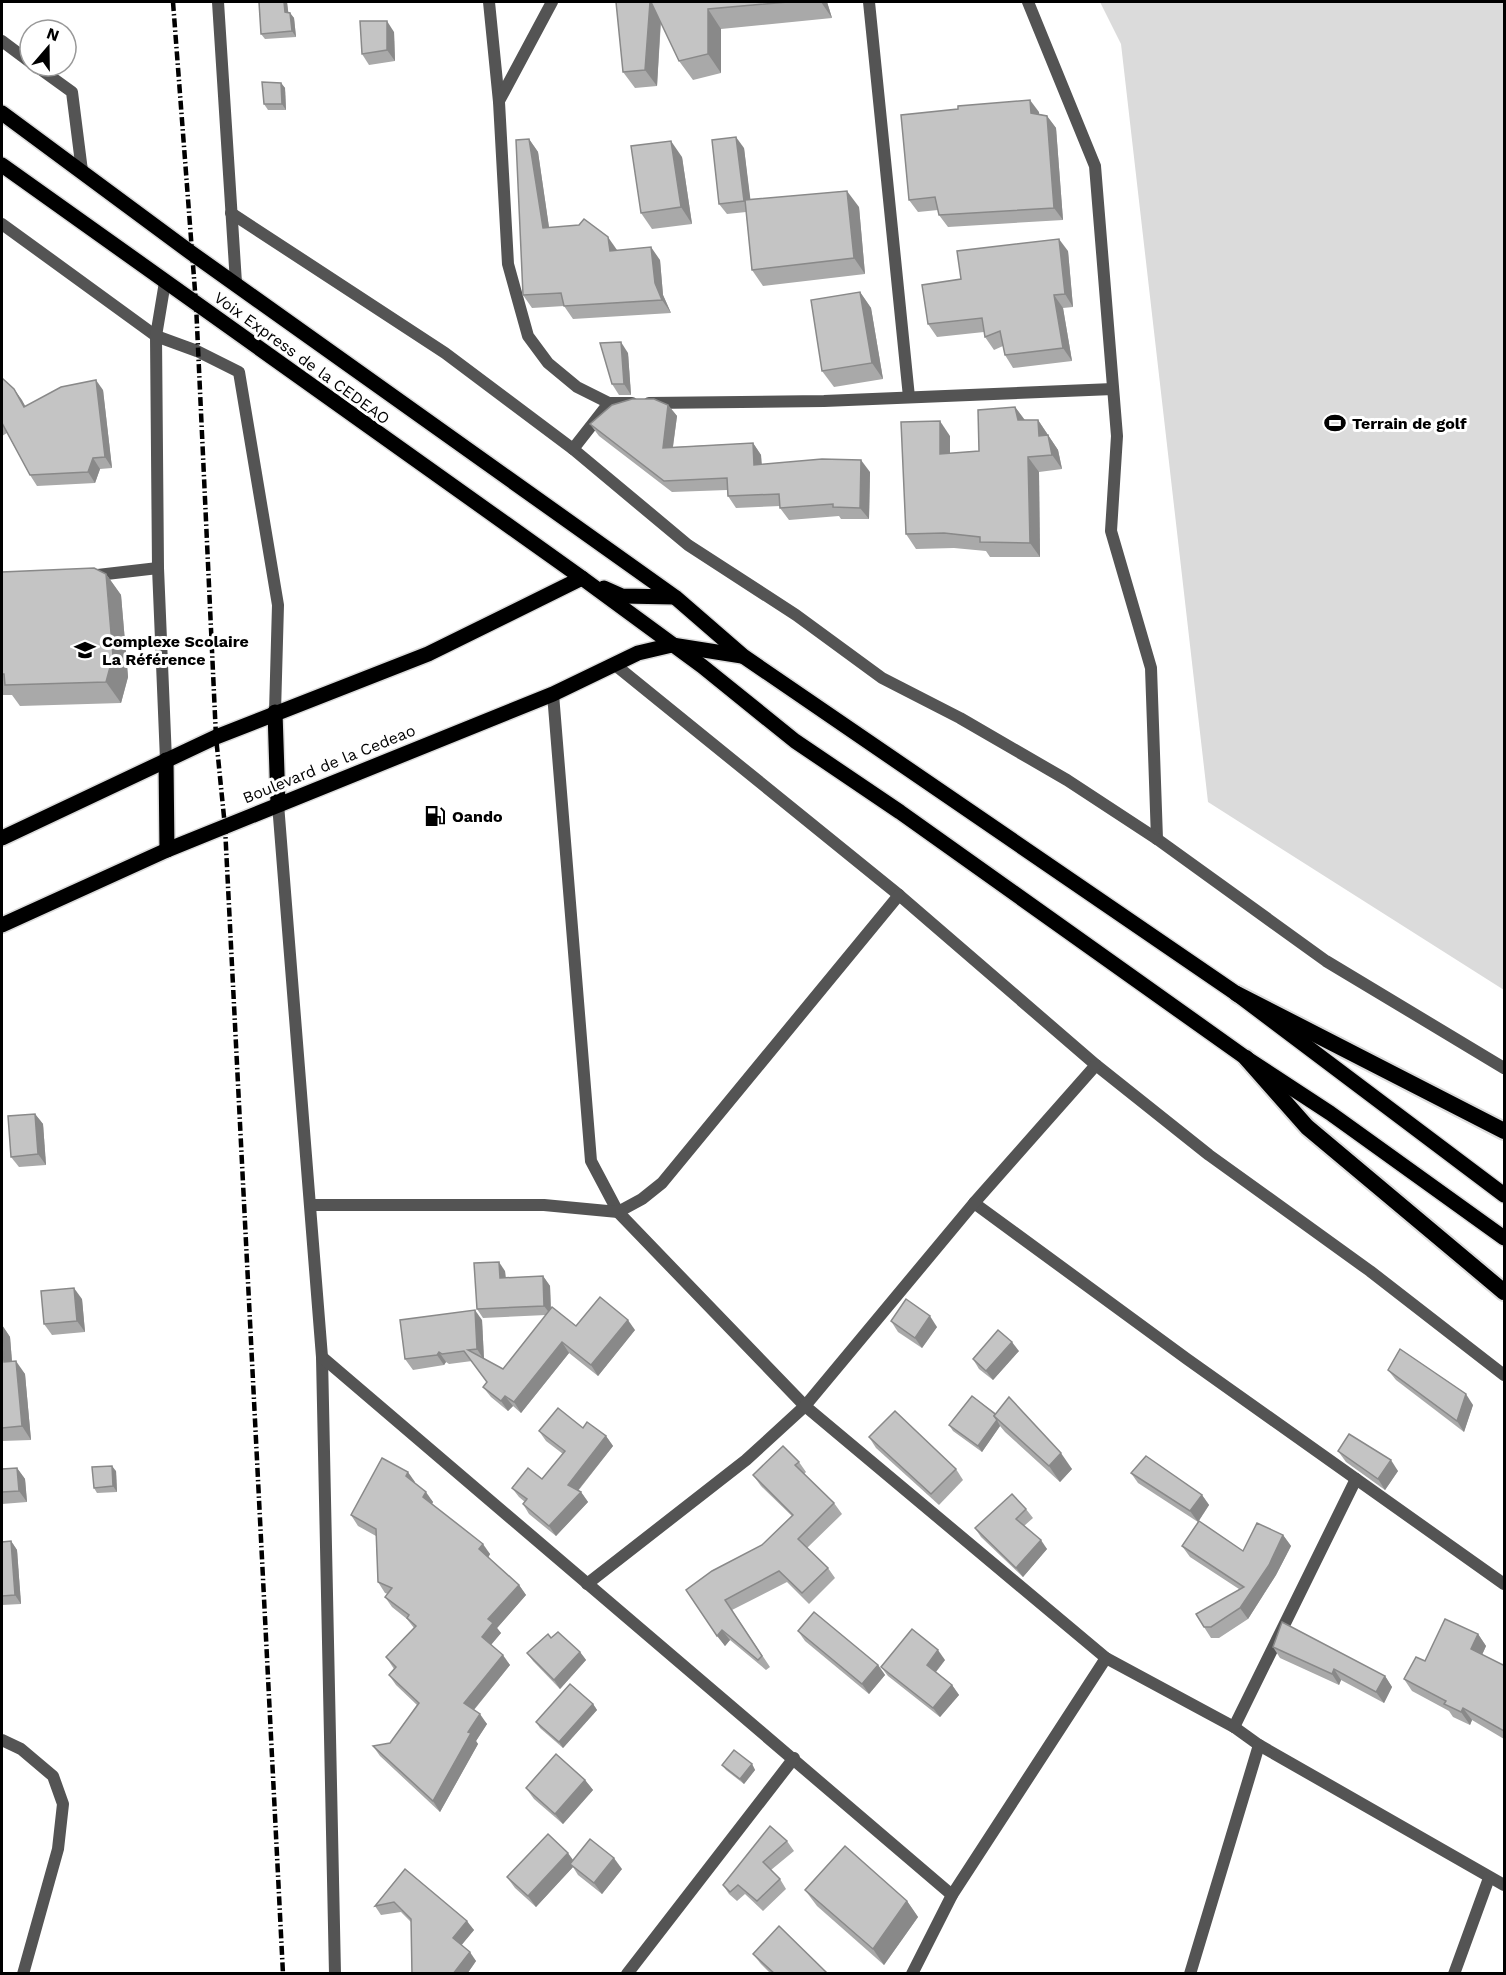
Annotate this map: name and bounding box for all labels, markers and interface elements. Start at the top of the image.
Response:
north arrow [18,18,78,78]
text: N [44,23,62,45]
street label: Voix Express de la CEDEAO [210,288,394,428]
sports icon: Terrain de golf [1323,411,1347,435]
place label: Terrain de golf [1352,414,1467,433]
place label: Complexe Scolaire La Référence [102,632,249,669]
school or university icon: Complexe Scolaire La Référence [73,638,97,662]
street label: Boulevard de la Cedeao [240,721,418,807]
fuel station icon: Oando [423,804,447,828]
place label: Oando [452,807,503,826]

